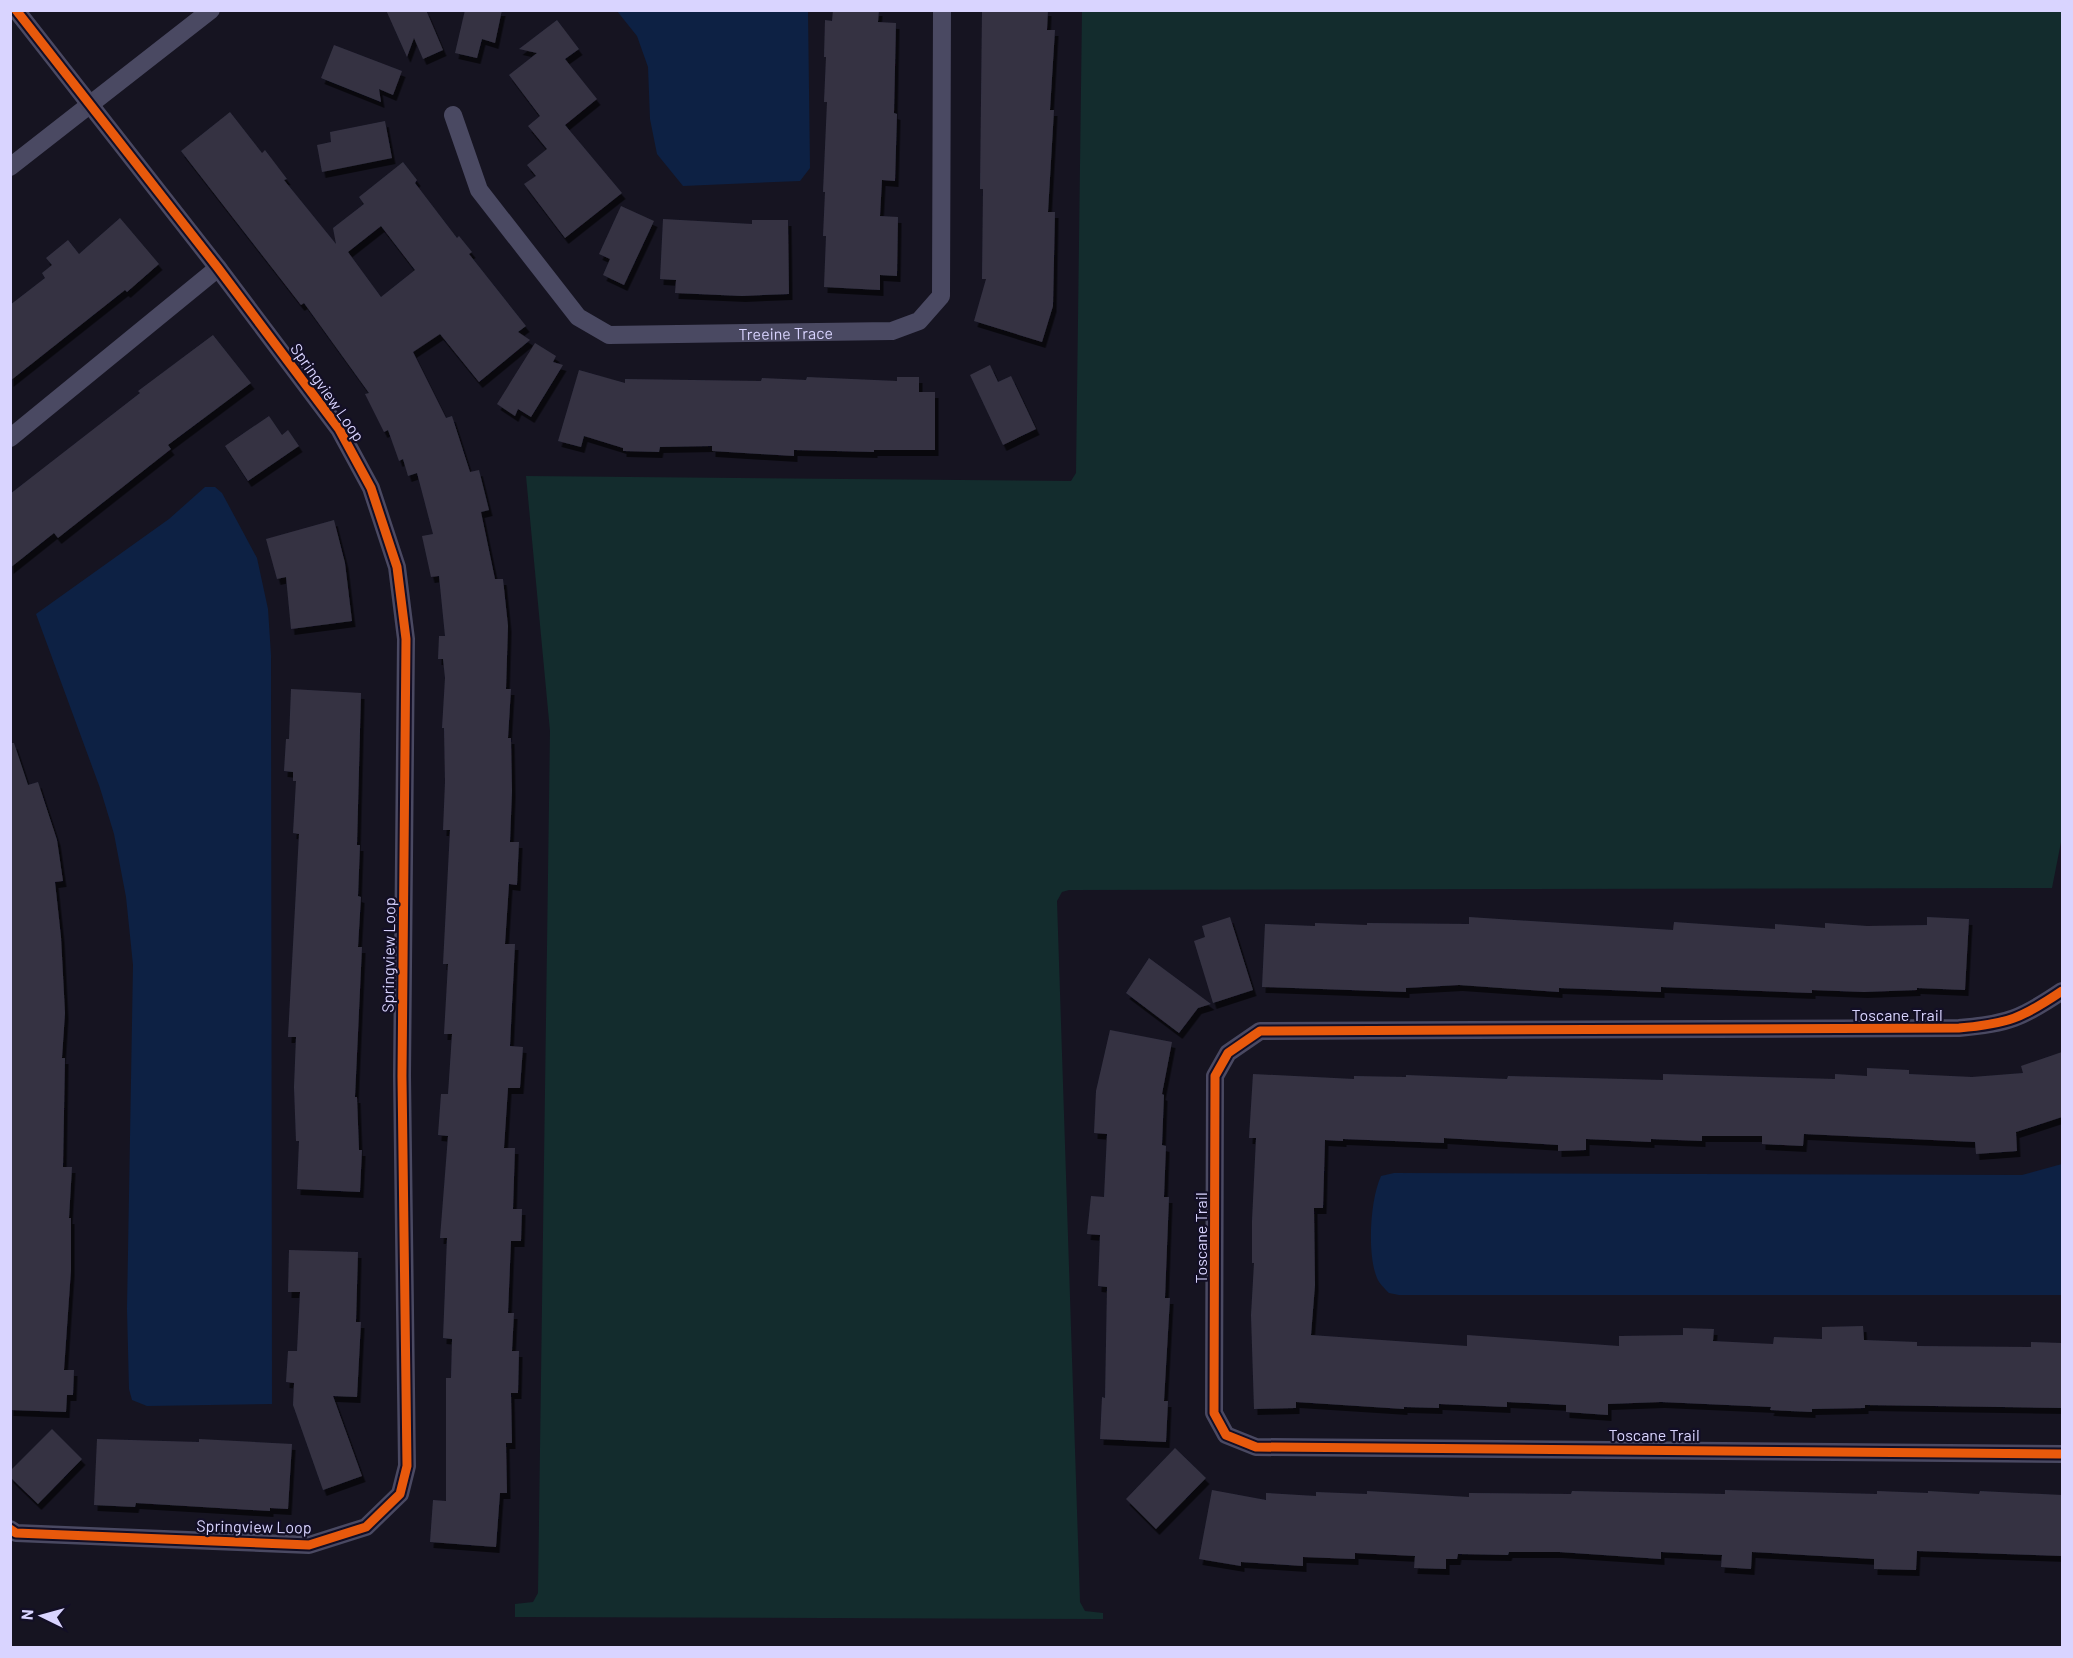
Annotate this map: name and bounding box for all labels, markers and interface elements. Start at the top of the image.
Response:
street label: Treeine Trace [738,322,833,343]
street label: Springview Loop [287,339,369,445]
street label: Springview Loop [377,897,399,1013]
street label: Toscane Trail [1851,1005,1943,1024]
street label: Toscane Trail [1191,1192,1210,1284]
street label: Toscane Trail [1608,1425,1700,1444]
street label: Springview Loop [196,1515,312,1537]
north arrow [12,1586,72,1646]
text: N [17,1609,36,1621]

